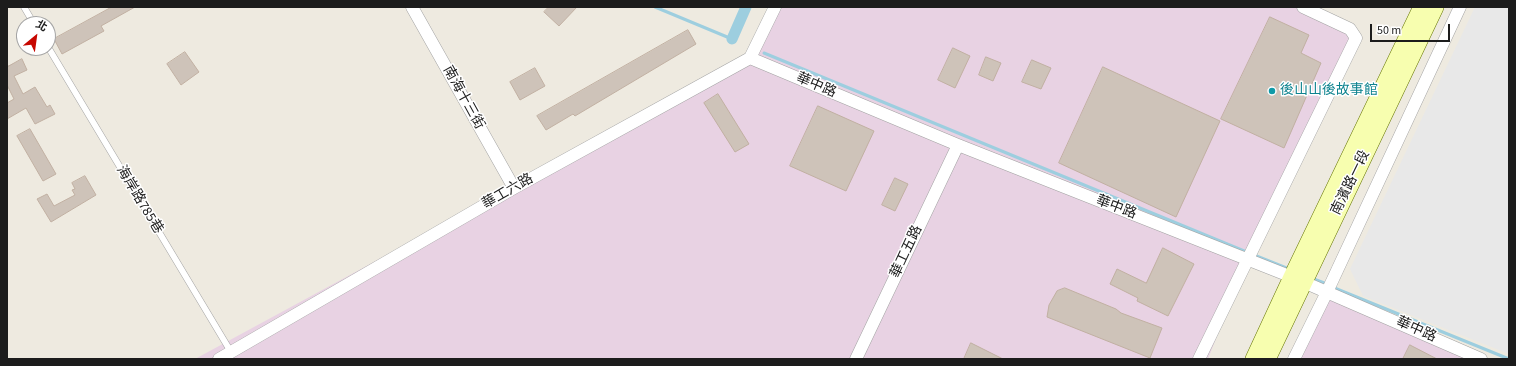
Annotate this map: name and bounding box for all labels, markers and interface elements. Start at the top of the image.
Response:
north arrow [16,16,56,56]
scale bar [1372,16,1452,42]
text: 北 [33,17,50,35]
text: 50 m [1377,22,1401,39]
street label: 南海十三街 [439,63,487,133]
street label: 華中路 [793,70,839,102]
place label: 後山山後故事館 [1280,83,1378,99]
marker: 後山山後故事館 [1267,86,1277,96]
street label: 南濱路一段 [1328,148,1374,218]
street label: 海岸路785巷 [112,163,166,237]
street label: 華工六路 [480,171,536,213]
street label: 華中路 [1093,193,1139,223]
street label: 華工五路 [888,223,926,281]
street label: 華中路 [1393,314,1439,346]

